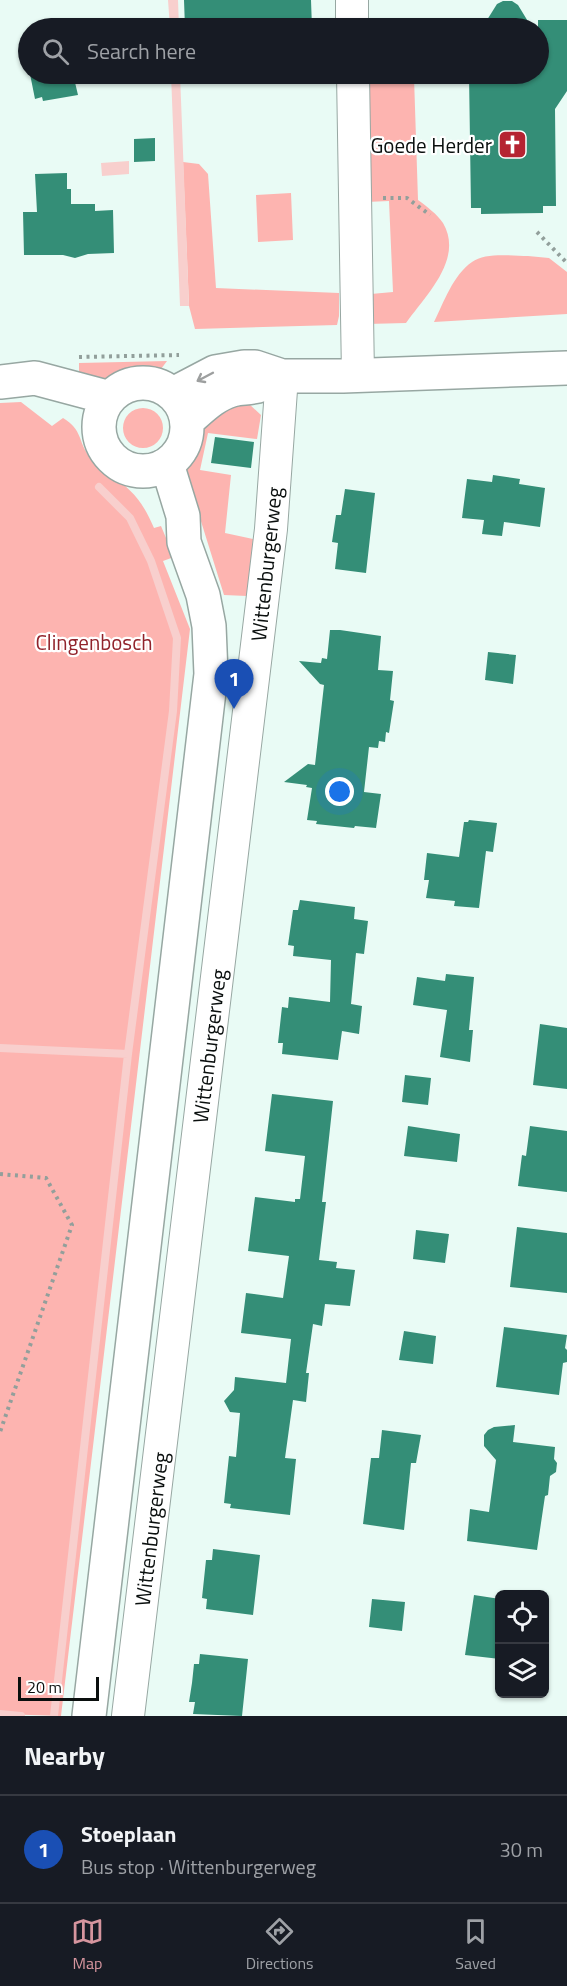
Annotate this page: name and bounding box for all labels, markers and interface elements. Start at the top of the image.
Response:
search box [18,18,549,84]
text: Search here [87,34,196,68]
icon: search [39,35,72,68]
place label: Goede Herder [370,129,492,161]
church icon: Goede Herder [497,129,529,161]
one-way arrow [197,372,215,383]
street label: Wittenburgerweg [242,485,290,643]
park label: Clingenbosch [35,626,153,658]
pin: 1 [214,660,254,709]
your location [325,777,354,806]
street label: Wittenburgerweg [184,967,234,1125]
street label: Wittenburgerweg [126,1450,176,1608]
map controls [495,1590,549,1698]
button: locate [495,1590,549,1644]
button: layers [495,1644,549,1698]
scale bar [18,1674,99,1702]
text: 20 m [27,1675,62,1699]
text: Nearby [24,1736,105,1775]
text: Stoeplaan [81,1817,176,1851]
text: 1 [38,1834,49,1865]
text: 30 m [499,1834,543,1865]
text: Bus stop · Wittenburgerweg [81,1851,316,1882]
tab: Map [71,1915,104,1975]
tab: Directions [246,1915,314,1975]
tab: Saved [455,1915,496,1975]

